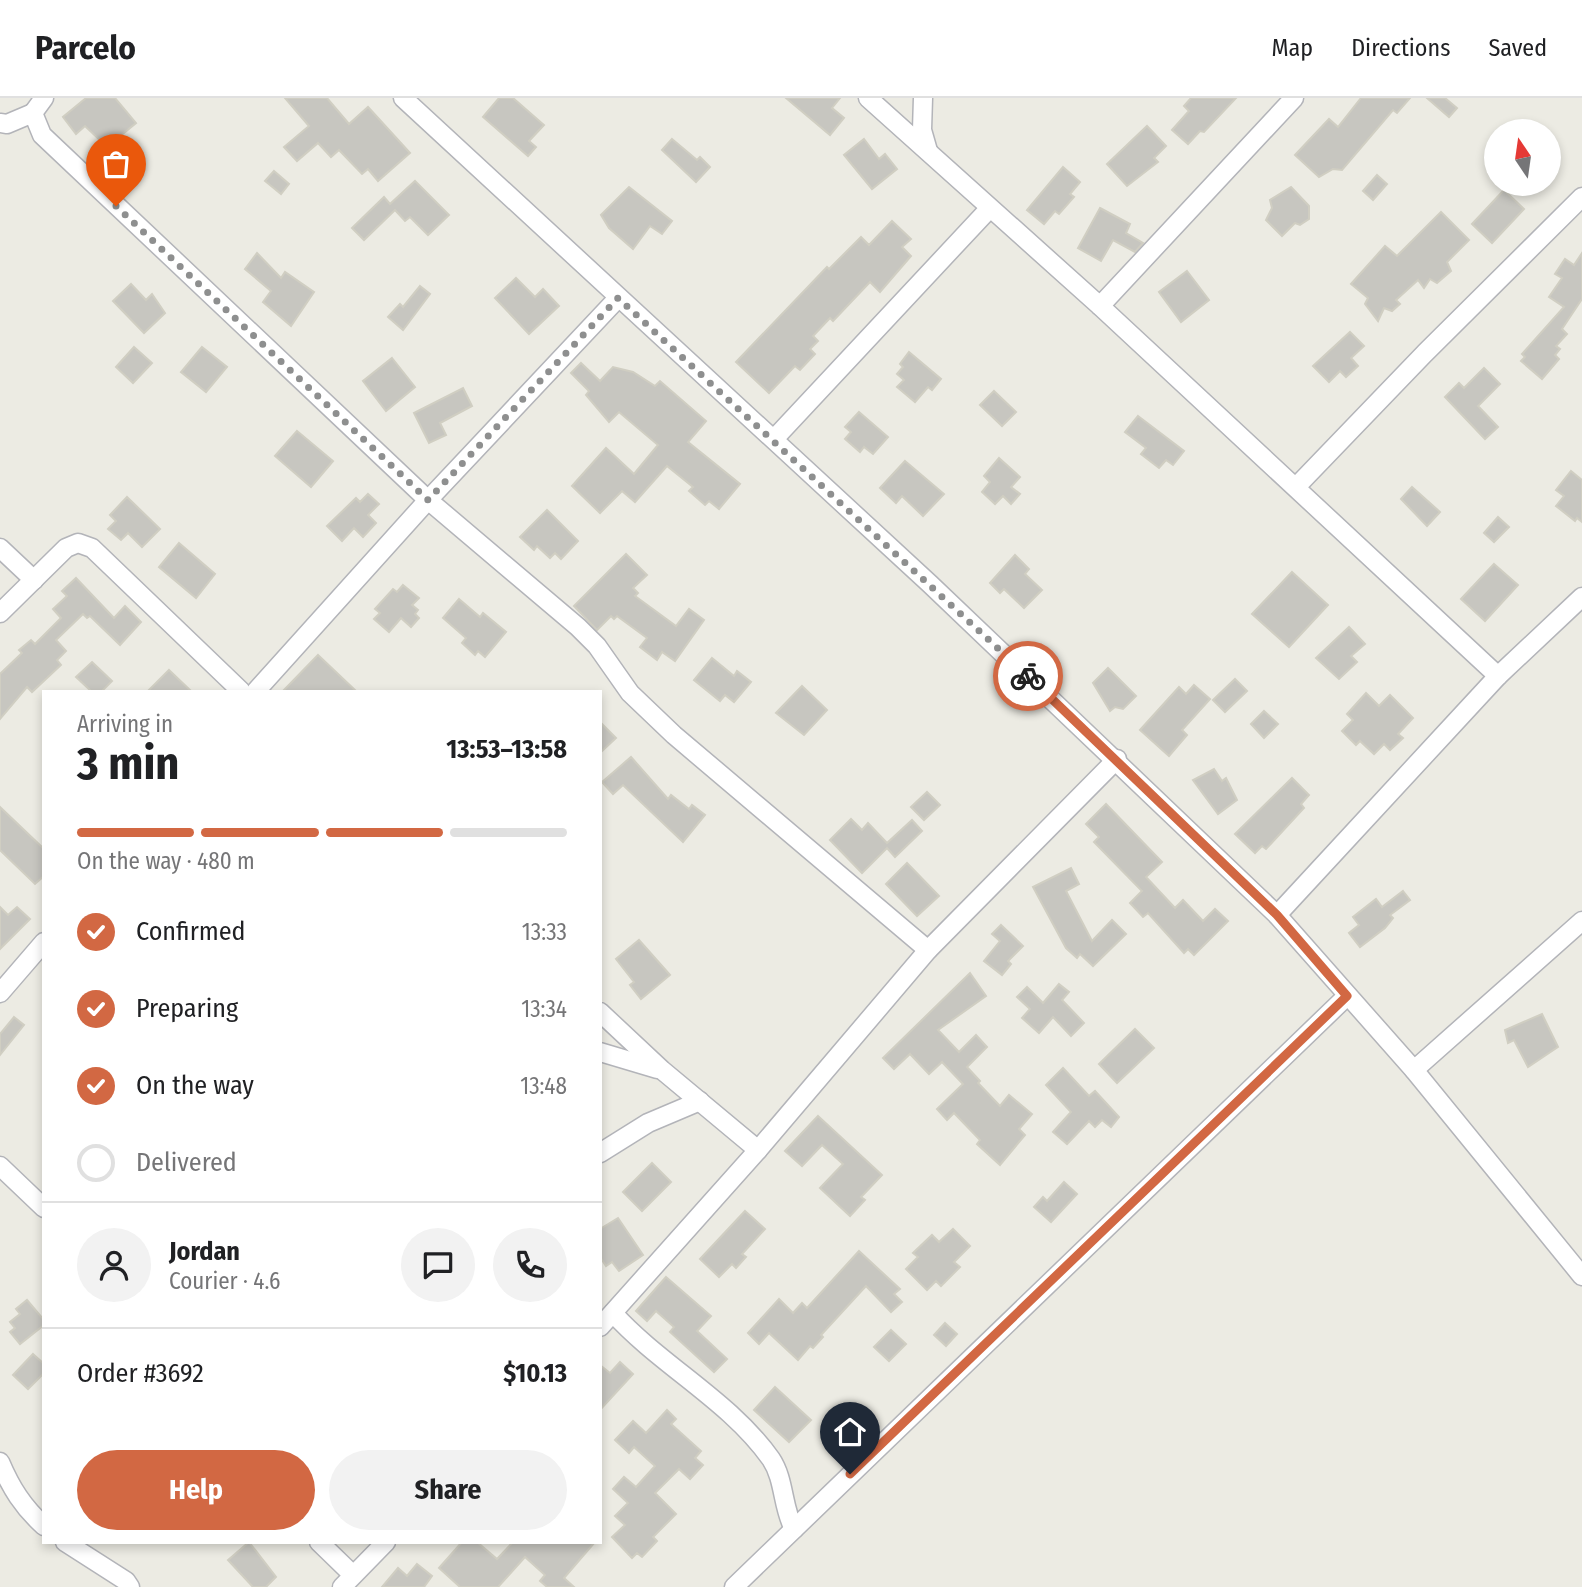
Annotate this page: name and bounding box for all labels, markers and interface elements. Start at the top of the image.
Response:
text: Parcelo [35,28,136,68]
text: Map [1272,34,1313,62]
text: Directions [1351,34,1450,62]
text: Saved [1488,34,1547,62]
north arrow [1484,119,1561,196]
map controls [1484,119,1561,196]
pin [86,134,146,206]
icon: bag [97,145,135,183]
courier [993,641,1063,711]
icon: bike [1009,657,1047,695]
text: Arriving in [77,710,173,738]
text: 13:53–13:58 [446,734,567,765]
text: 3 min [77,736,179,791]
text: On the way · 480 m [77,847,255,875]
icon: check [77,913,115,951]
text: Confirmed [136,916,246,947]
text: 13:33 [522,918,567,946]
icon: check [77,990,115,1028]
text: Preparing [136,993,238,1024]
text: 13:34 [521,995,567,1023]
icon: check [77,1067,115,1105]
text: On the way [136,1070,254,1101]
text: 13:48 [520,1072,567,1100]
text: Delivered [136,1147,237,1178]
button: person [77,1228,151,1302]
button: chat [401,1228,475,1302]
button: phone [493,1228,567,1302]
text: Jordan [169,1236,240,1267]
text: Courier · 4.6 [169,1267,280,1295]
text: Order #3692 [77,1358,204,1389]
text: $10.13 [503,1358,567,1389]
pin [820,1402,880,1474]
icon: home [831,1413,869,1451]
button: Help [77,1450,315,1530]
button: Share [329,1450,567,1530]

